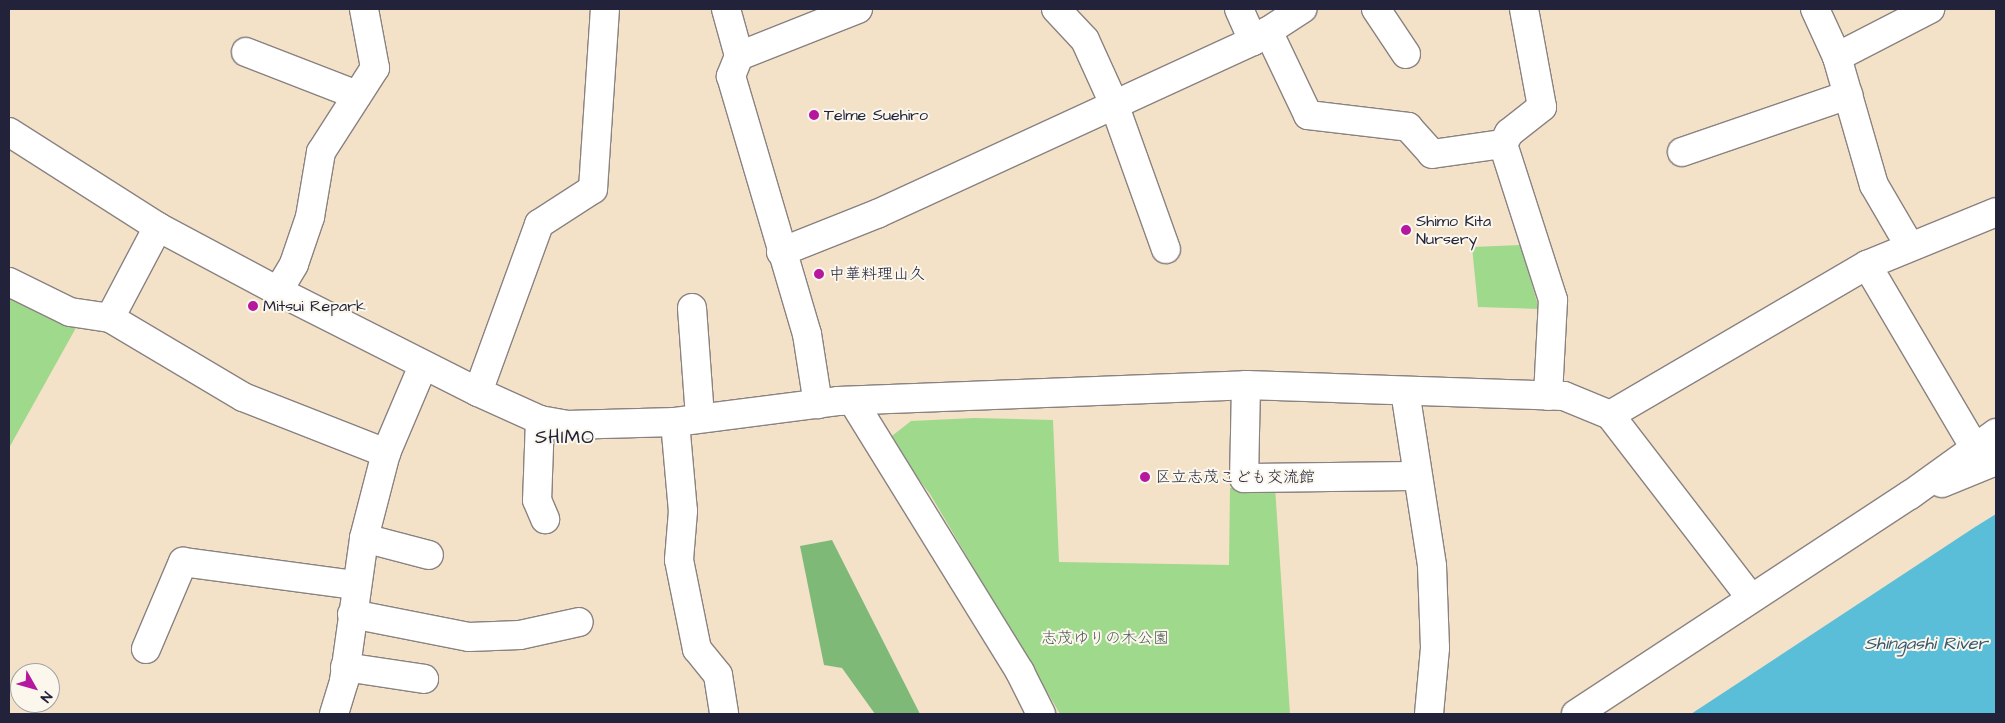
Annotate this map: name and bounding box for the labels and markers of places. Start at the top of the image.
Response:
place label: Telme Suehiro [824,105,928,125]
marker: Telme Suehiro [808,109,820,121]
place label: Shimo Kita Nursery [1416,211,1491,249]
marker: Shimo Kita Nursery [1400,224,1412,236]
place label: 中華料理山久 [829,264,925,284]
marker: 中華料理山久 [813,268,825,280]
place label: Mitsui Repark [263,296,366,316]
marker: Mitsui Repark [247,300,259,312]
place label: 区立志茂こども交流館 [1155,467,1315,487]
marker: 区立志茂こども交流館 [1139,471,1151,483]

